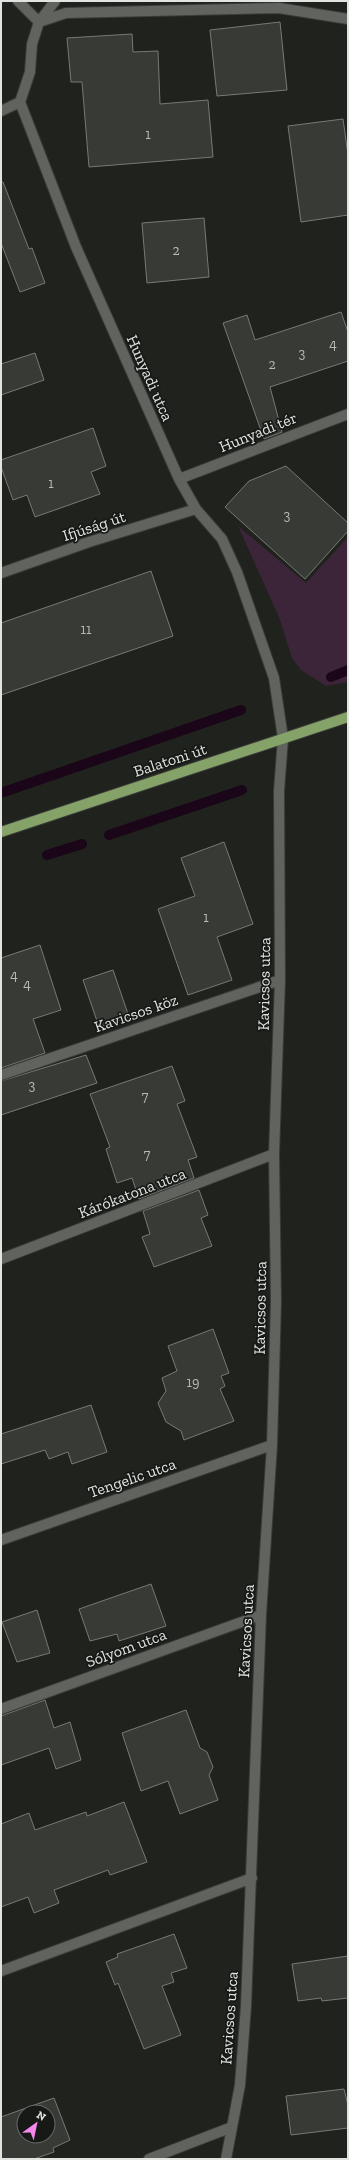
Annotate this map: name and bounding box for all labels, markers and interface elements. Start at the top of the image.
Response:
house number: 1 [145,126,151,143]
house number: 2 [172,242,180,259]
street label: Hunyadi utca [123,332,178,424]
house number: 4 [329,336,337,353]
house number: 3 [299,345,306,362]
house number: 2 [268,356,276,373]
street label: Hunyadi tér [216,408,300,456]
house number: 1 [48,475,54,492]
street label: Ifjúság út [60,507,128,545]
house number: 3 [284,507,291,524]
house number: 11 [81,621,92,638]
street label: Balatoni út [131,739,209,781]
house number: 1 [203,909,209,926]
street label: Kavicsos utca [254,937,274,1031]
house number: 4 [10,967,18,984]
house number: 4 [23,976,31,993]
street label: Kavicsos köz [92,990,180,1036]
house number: 3 [29,1077,36,1094]
house number: 7 [142,1088,149,1105]
house number: 7 [144,1146,151,1163]
street label: Kárókatona utca [76,1164,189,1222]
street label: Kavicsos utca [250,1261,270,1355]
house number: 19 [187,1374,199,1391]
street label: Tengelic utca [86,1454,179,1502]
street label: Kavicsos utca [234,1584,258,1678]
street label: Sólyom utca [83,1625,169,1671]
street label: Kavicsos utca [216,1970,242,2065]
north arrow [16,2104,56,2144]
text: N [34,2108,49,2124]

